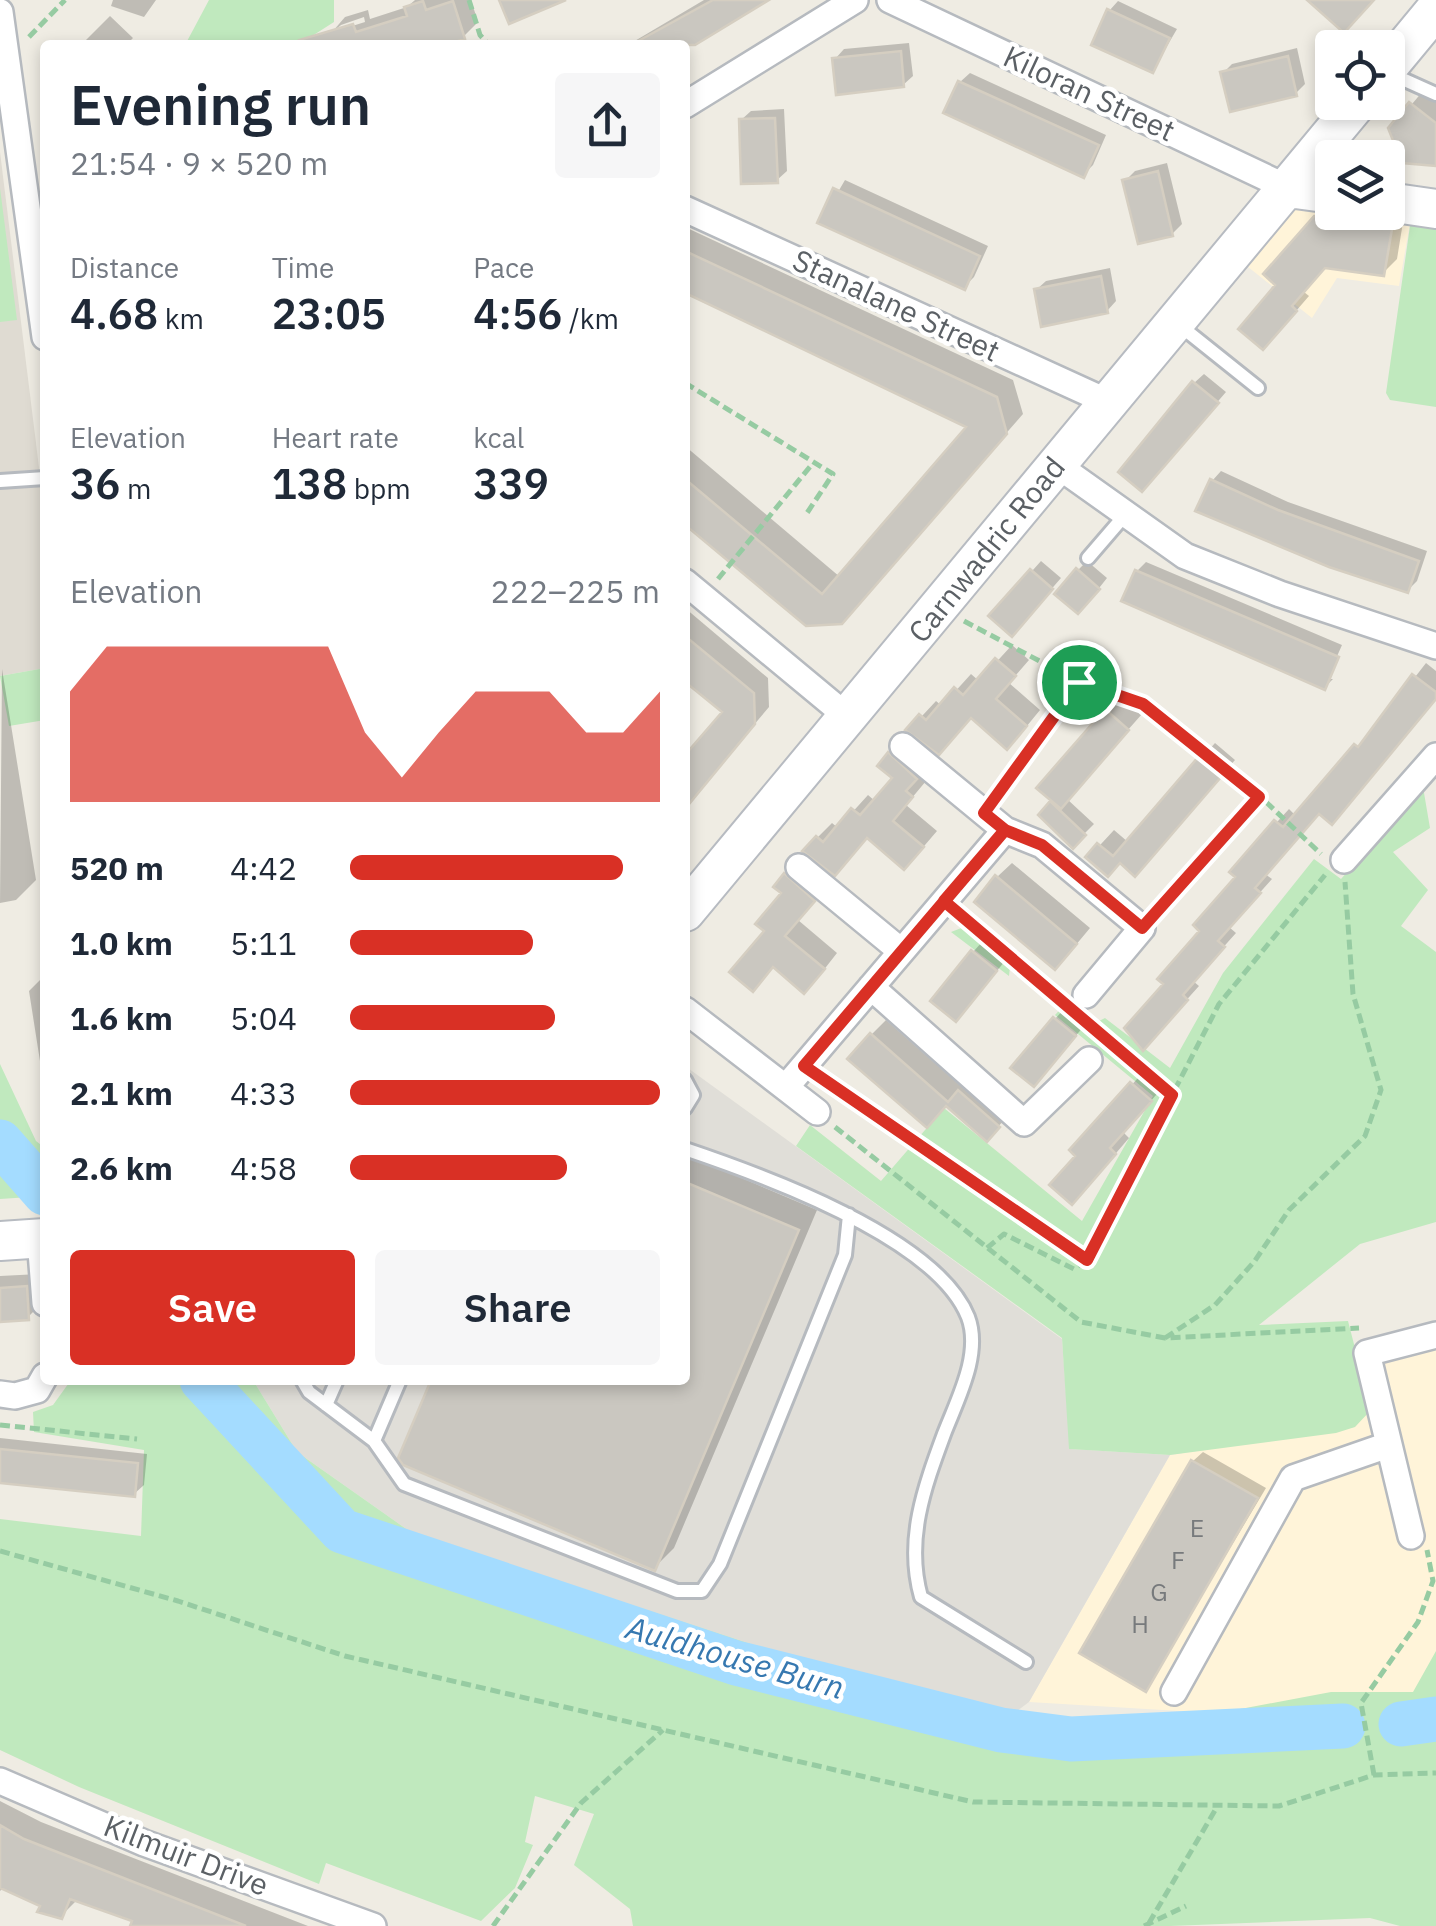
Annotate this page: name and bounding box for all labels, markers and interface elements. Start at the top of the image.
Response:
map controls [1315,30,1405,230]
button: locate [1315,30,1405,120]
street label: Kiloran Street [998,36,1182,149]
text: Evening run [70,69,371,140]
button: share [555,73,660,178]
button: layers [1315,140,1405,230]
text: 21:54 · 9 × 520 m [70,142,328,184]
street label: Stanalane Street [787,240,1006,370]
text: Distance [70,249,179,286]
text: Time [272,249,335,286]
text: Pace [473,249,534,286]
text: 4.68 [70,286,158,341]
text: 23:05 [272,286,386,341]
text: 4:56 [473,286,562,341]
text: km [158,300,204,337]
text: /km [562,300,619,337]
text: Elevation [70,419,186,456]
text: Heart rate [272,419,399,456]
text: kcal [473,419,524,456]
street label: Carnwadric Road [899,448,1073,650]
text: 36 [70,456,120,511]
text: 138 [272,456,347,511]
text: 339 [473,456,549,511]
text: m [120,470,151,507]
text: bpm [347,470,411,507]
text: Elevation [70,570,203,612]
text: 222–225 m [490,570,660,612]
pin [1037,640,1122,725]
icon: arrive [1052,655,1107,710]
text: 520 m [70,847,164,889]
text: 4:42 [230,847,297,889]
text: 1.0 km [70,922,173,964]
text: 5:11 [230,922,297,964]
text: 1.6 km [70,997,173,1039]
text: 5:04 [230,997,297,1039]
text: 2.1 km [70,1072,173,1114]
text: 4:33 [230,1072,297,1114]
text: 2.6 km [70,1147,173,1189]
text: 4:58 [230,1147,297,1189]
button: Save [70,1250,355,1365]
button: Share [375,1250,660,1365]
house number: E [1190,1511,1204,1544]
house number: F [1171,1543,1185,1576]
house number: G [1150,1575,1168,1608]
water label: Auldhouse Burn [620,1606,849,1708]
house number: H [1131,1607,1149,1640]
street label: Kilmuir Drive [99,1805,274,1904]

